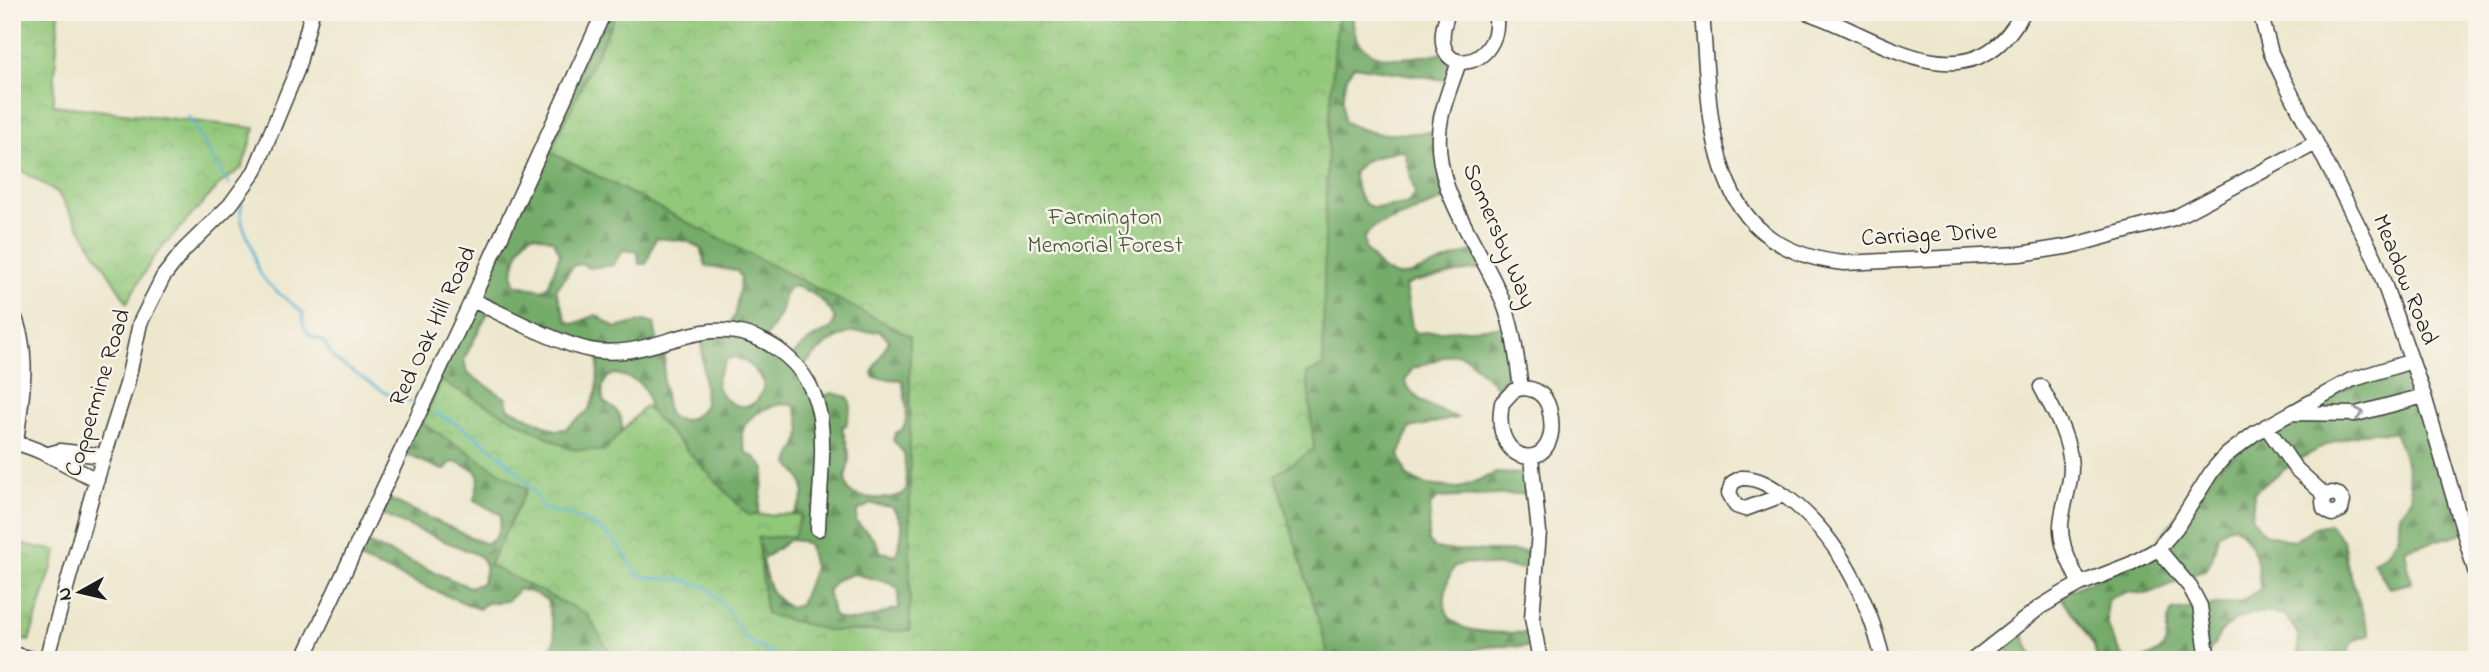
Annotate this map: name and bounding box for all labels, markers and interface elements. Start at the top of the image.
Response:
street label: Somersby Way [1451,158,1544,314]
park label: Farmington Memorial Forest [1027,201,1183,264]
street label: Meadow Road [2362,209,2446,351]
street label: Carriage Drive [1860,215,1998,257]
street label: Red Oak Hill Road [382,241,487,413]
street label: Coppermine Road [57,304,141,481]
one-way arrow [2353,406,2365,421]
north arrow [46,556,116,626]
text: N [51,586,80,602]

